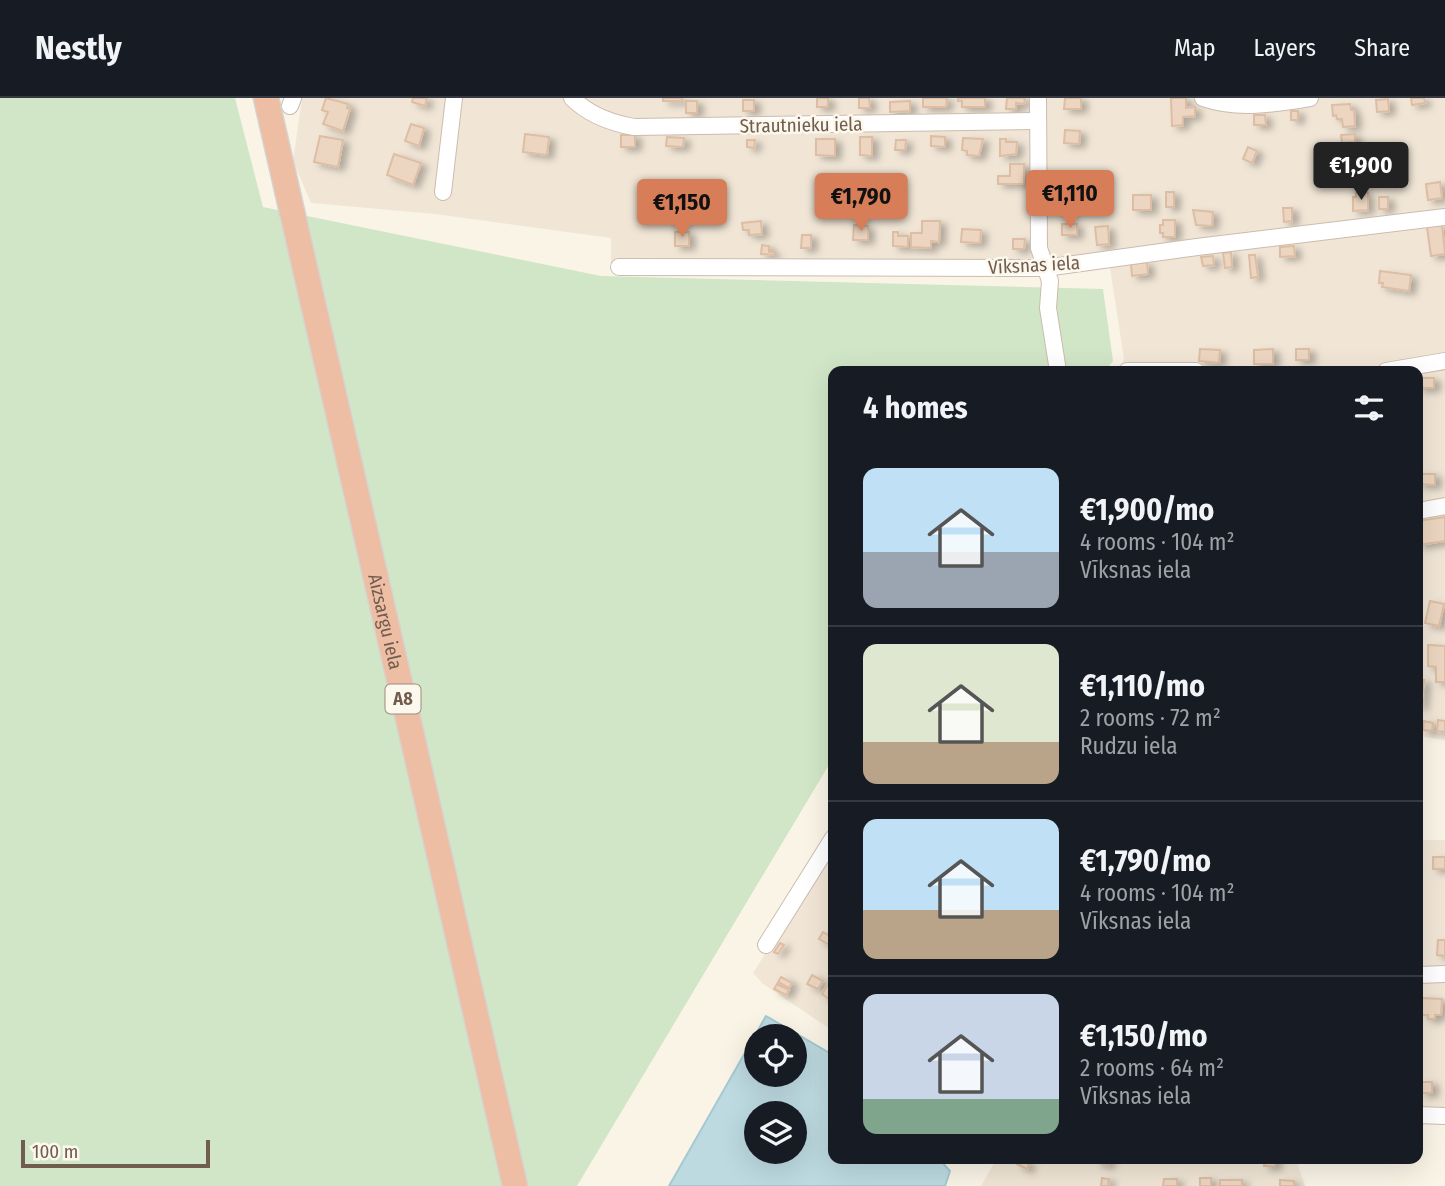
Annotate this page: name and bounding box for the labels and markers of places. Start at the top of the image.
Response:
pin: €1,900 [1304,142,1418,202]
pin: €1,110 [1013,170,1127,230]
pin: €1,790 [804,174,918,233]
pin: €1,150 [625,180,739,239]

